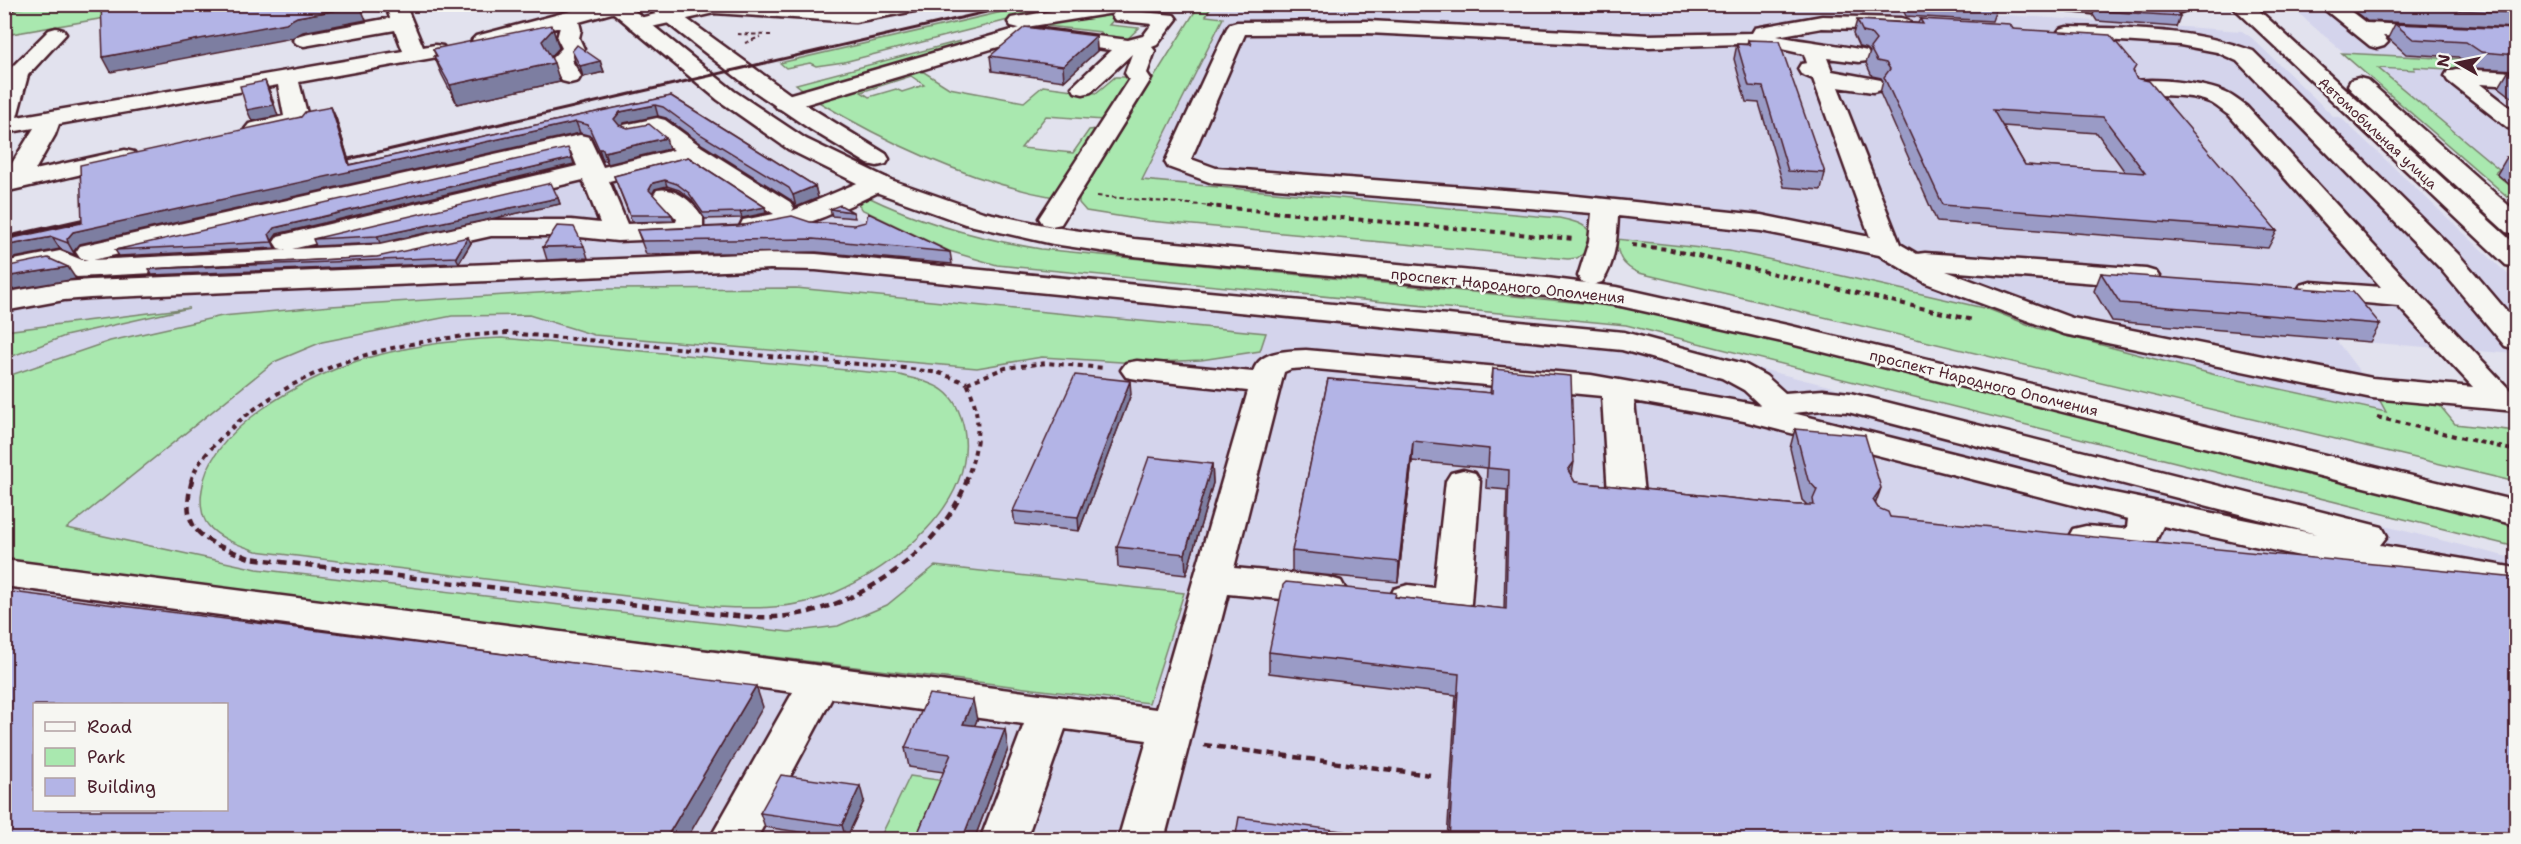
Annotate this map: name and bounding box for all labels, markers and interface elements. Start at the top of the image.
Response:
north arrow [2428,33,2488,93]
text: N [2432,53,2455,69]
street label: Автомобильная улица [2315,73,2441,193]
street label: проспект Народного Ополчения [1390,264,1626,308]
street label: проспект Народного Ополчения [1868,345,2100,421]
legend [33,703,228,811]
text: Road [87,715,132,739]
text: Park [87,745,126,769]
text: Building [87,775,156,799]

